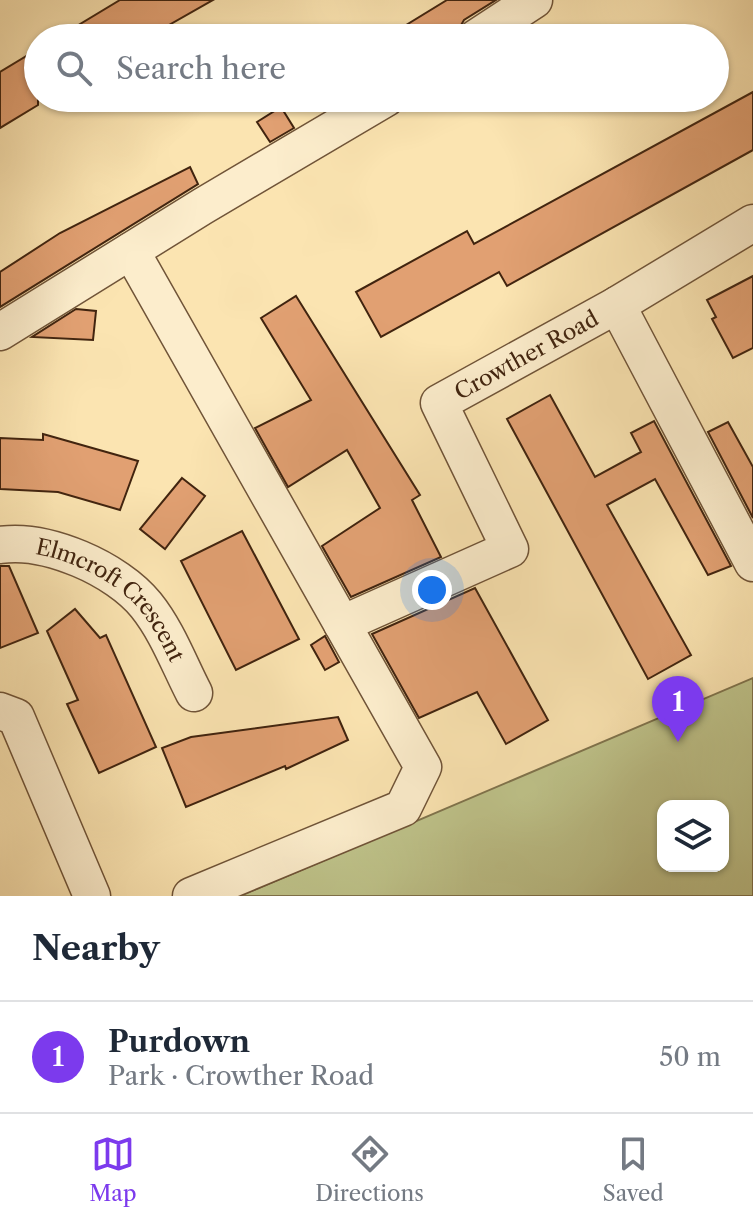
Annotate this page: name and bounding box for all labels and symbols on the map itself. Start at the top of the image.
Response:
street label: Crowther Road [450,304,603,405]
street label: Elmcroft Crescent [34,533,190,666]
your location [412,570,452,610]
pin: 1 [652,676,704,742]

